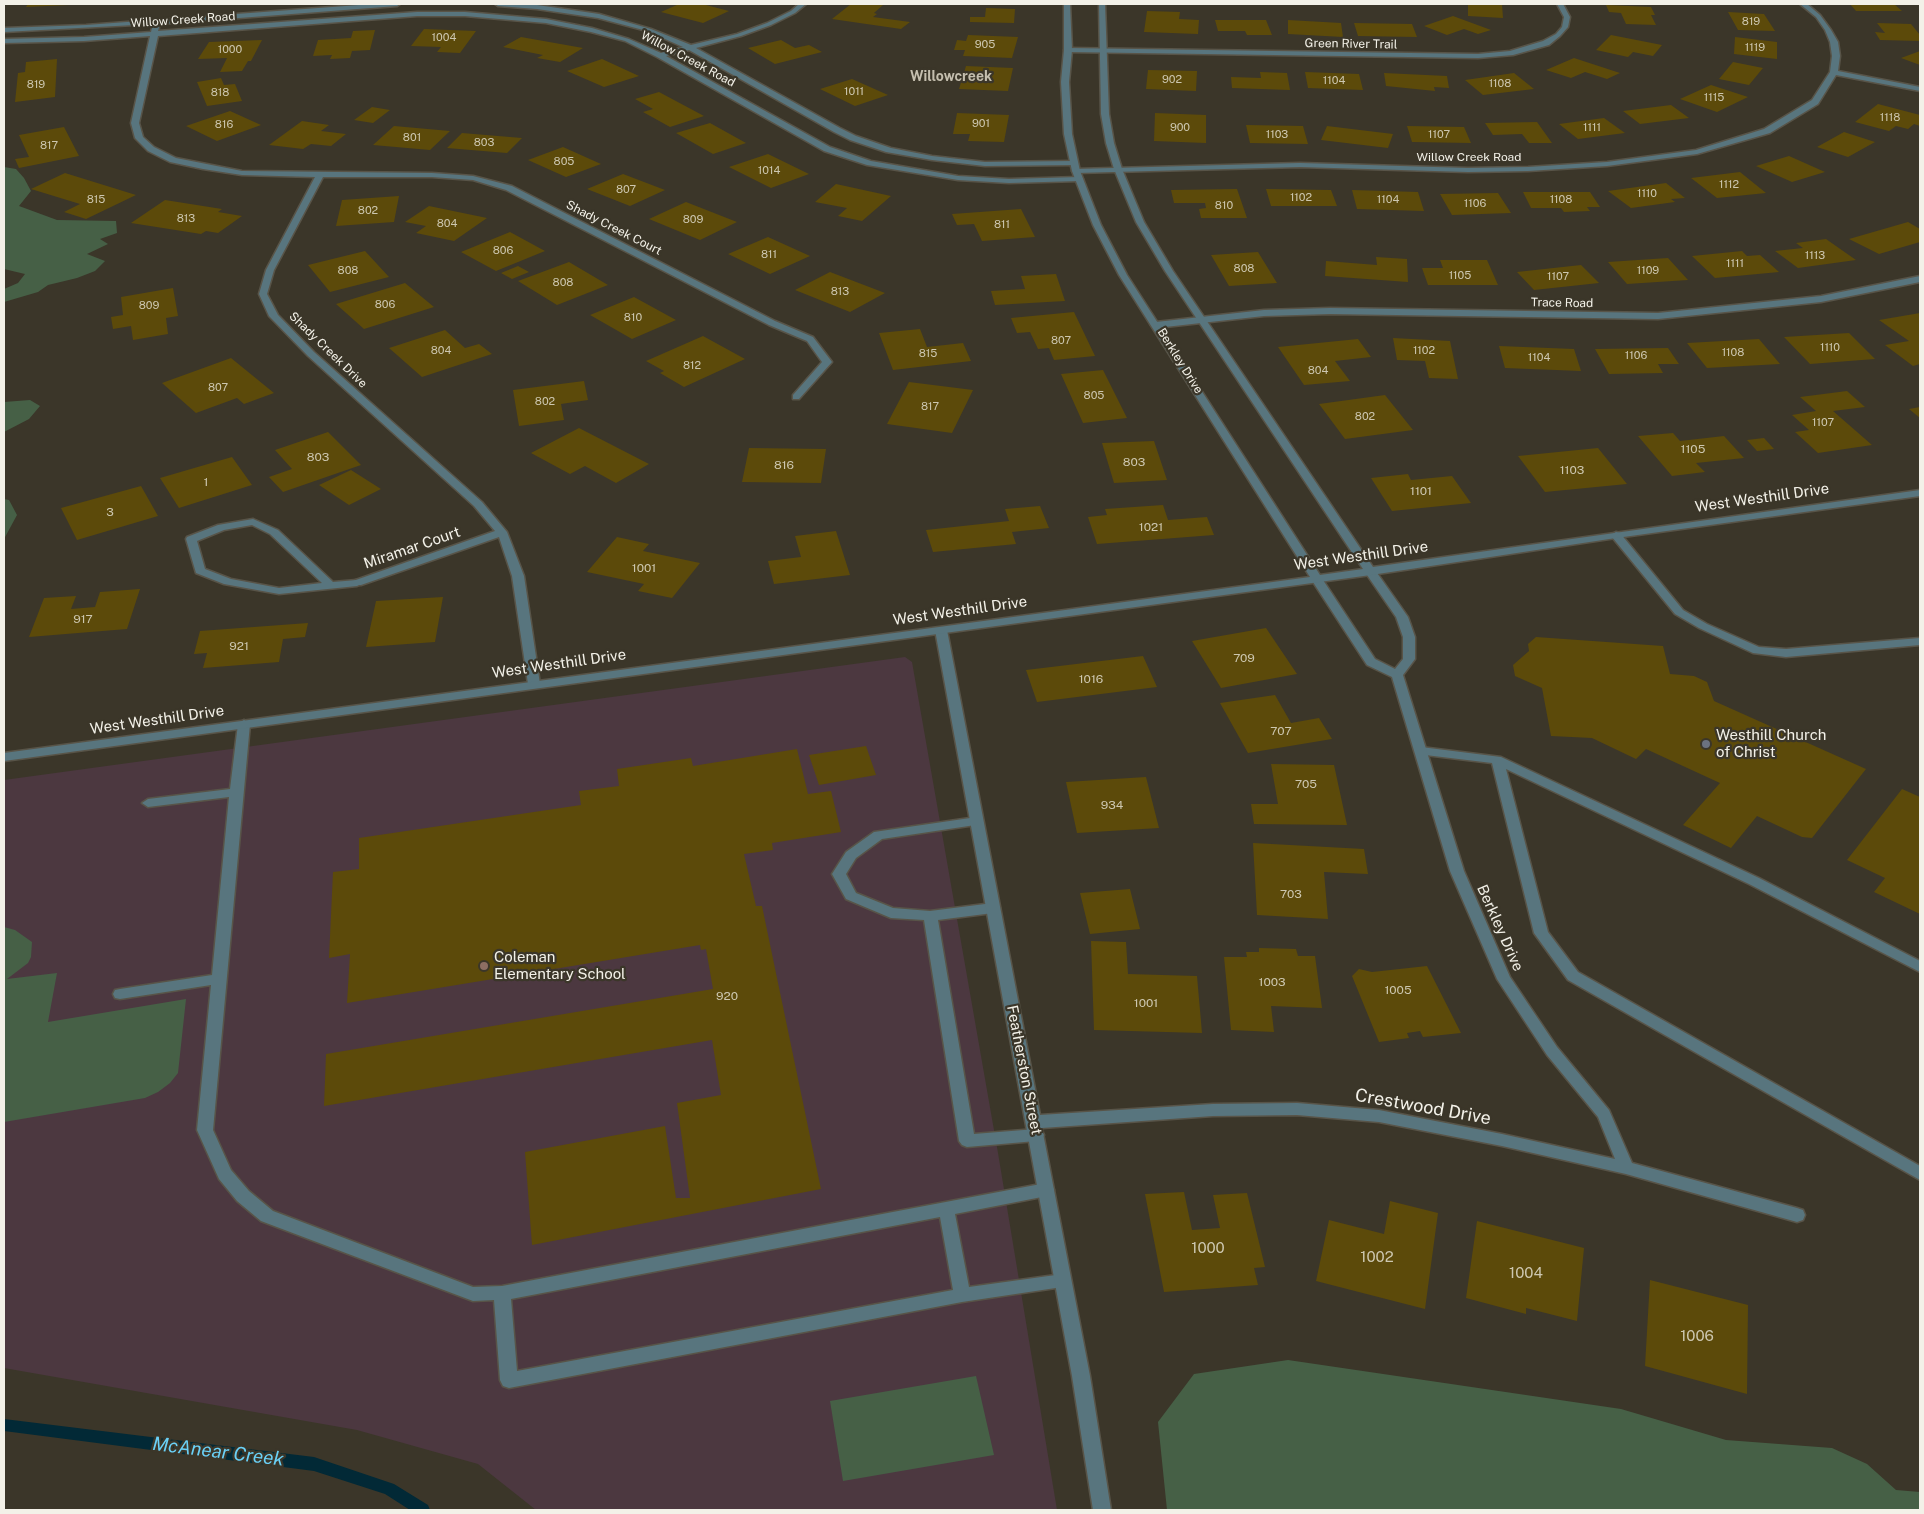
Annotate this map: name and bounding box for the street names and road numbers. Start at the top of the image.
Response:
street label: Willow Creek Road [130,9,236,31]
street label: Willow Creek Road [638,28,738,90]
street label: Green River Trail [1305,36,1397,52]
street label: Willow Creek Road [1417,150,1521,164]
street label: Shady Creek Court [564,198,664,258]
street label: Trace Road [1531,295,1593,311]
street label: Shady Creek Drive [286,309,370,391]
street label: Berkley Drive [1154,326,1206,396]
street label: West Westhill Drive [1694,480,1830,516]
street label: Miramar Court [361,523,463,573]
street label: West Westhill Drive [1293,538,1429,574]
street label: West Westhill Drive [892,593,1028,629]
street label: West Westhill Drive [491,646,627,682]
street label: West Westhill Drive [89,702,225,738]
street label: Berkley Drive [1473,882,1527,974]
street label: Featherston Street [1003,1004,1045,1136]
street label: Crestwood Drive [1353,1084,1493,1130]

